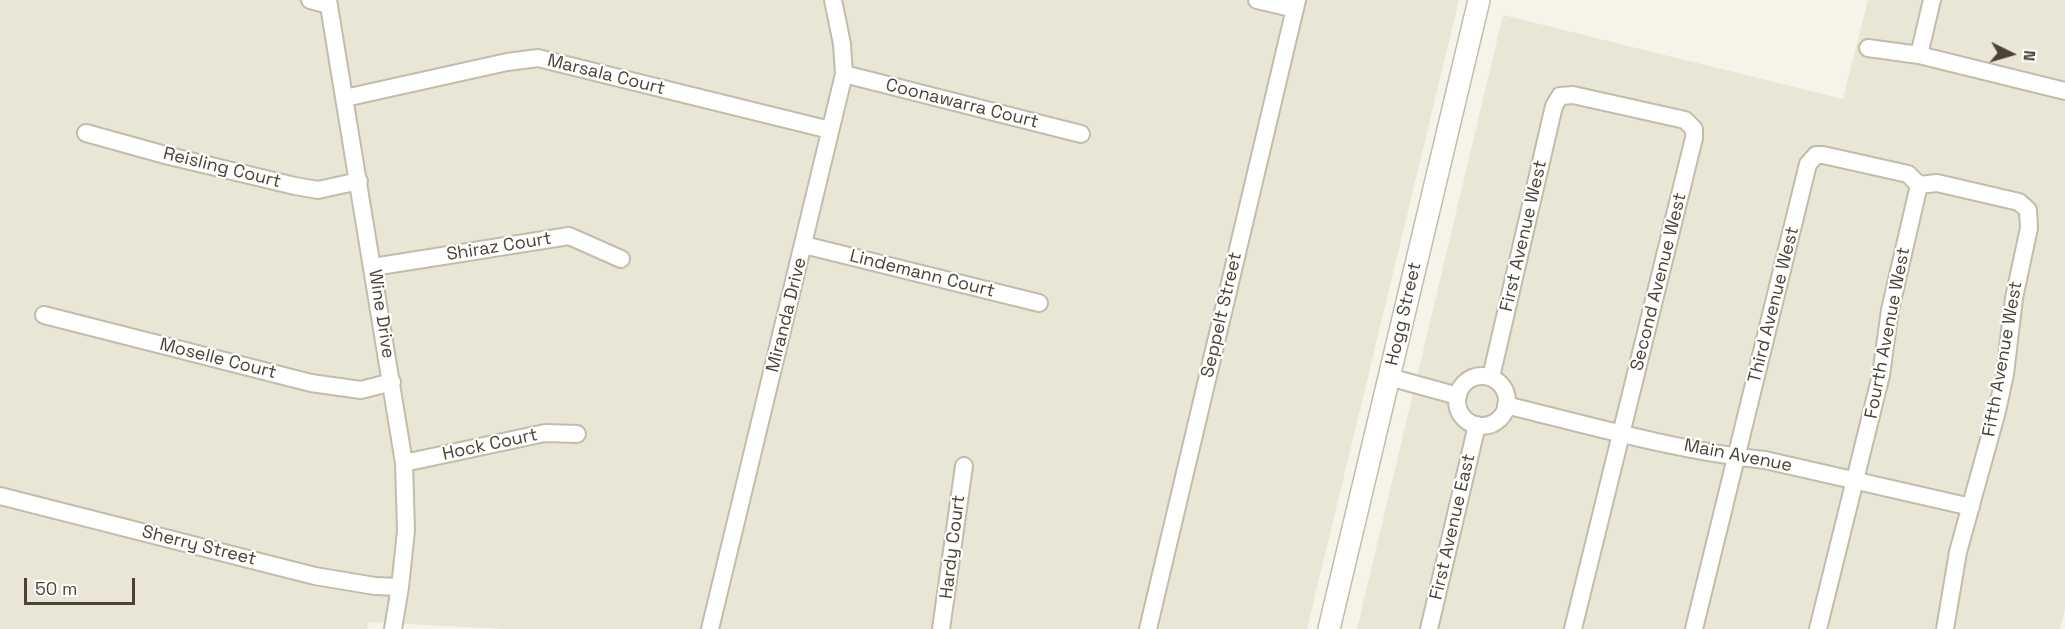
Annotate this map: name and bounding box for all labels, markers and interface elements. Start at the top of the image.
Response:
north arrow [1981,24,2041,84]
text: N [2019,49,2040,62]
street label: Marsala Court [545,50,667,100]
street label: Coonawarra Court [883,75,1041,133]
street label: Reisling Court [161,143,283,193]
street label: First Avenue West [1496,158,1552,314]
street label: Second Avenue West [1626,191,1692,373]
street label: Third Avenue West [1744,224,1804,386]
street label: Shiraz Court [445,228,553,266]
street label: Fourth Avenue West [1861,245,1915,421]
street label: Lindemann Court [847,246,997,302]
street label: Seppelt Street [1197,250,1247,380]
street label: Miranda Drive [762,255,812,375]
street label: Hogg Street [1382,260,1426,368]
street label: Wine Drive [363,268,399,360]
street label: Fifth Avenue West [1979,280,2027,438]
street label: Moselle Court [157,334,279,384]
street label: Hock Court [440,424,540,466]
street label: Main Avenue [1682,435,1794,477]
street label: First Avenue East [1426,452,1480,602]
street label: Hardy Court [936,494,970,600]
street label: Sherry Street [140,521,258,571]
scale bar [27,566,138,604]
text: 50 m [35,577,77,600]

